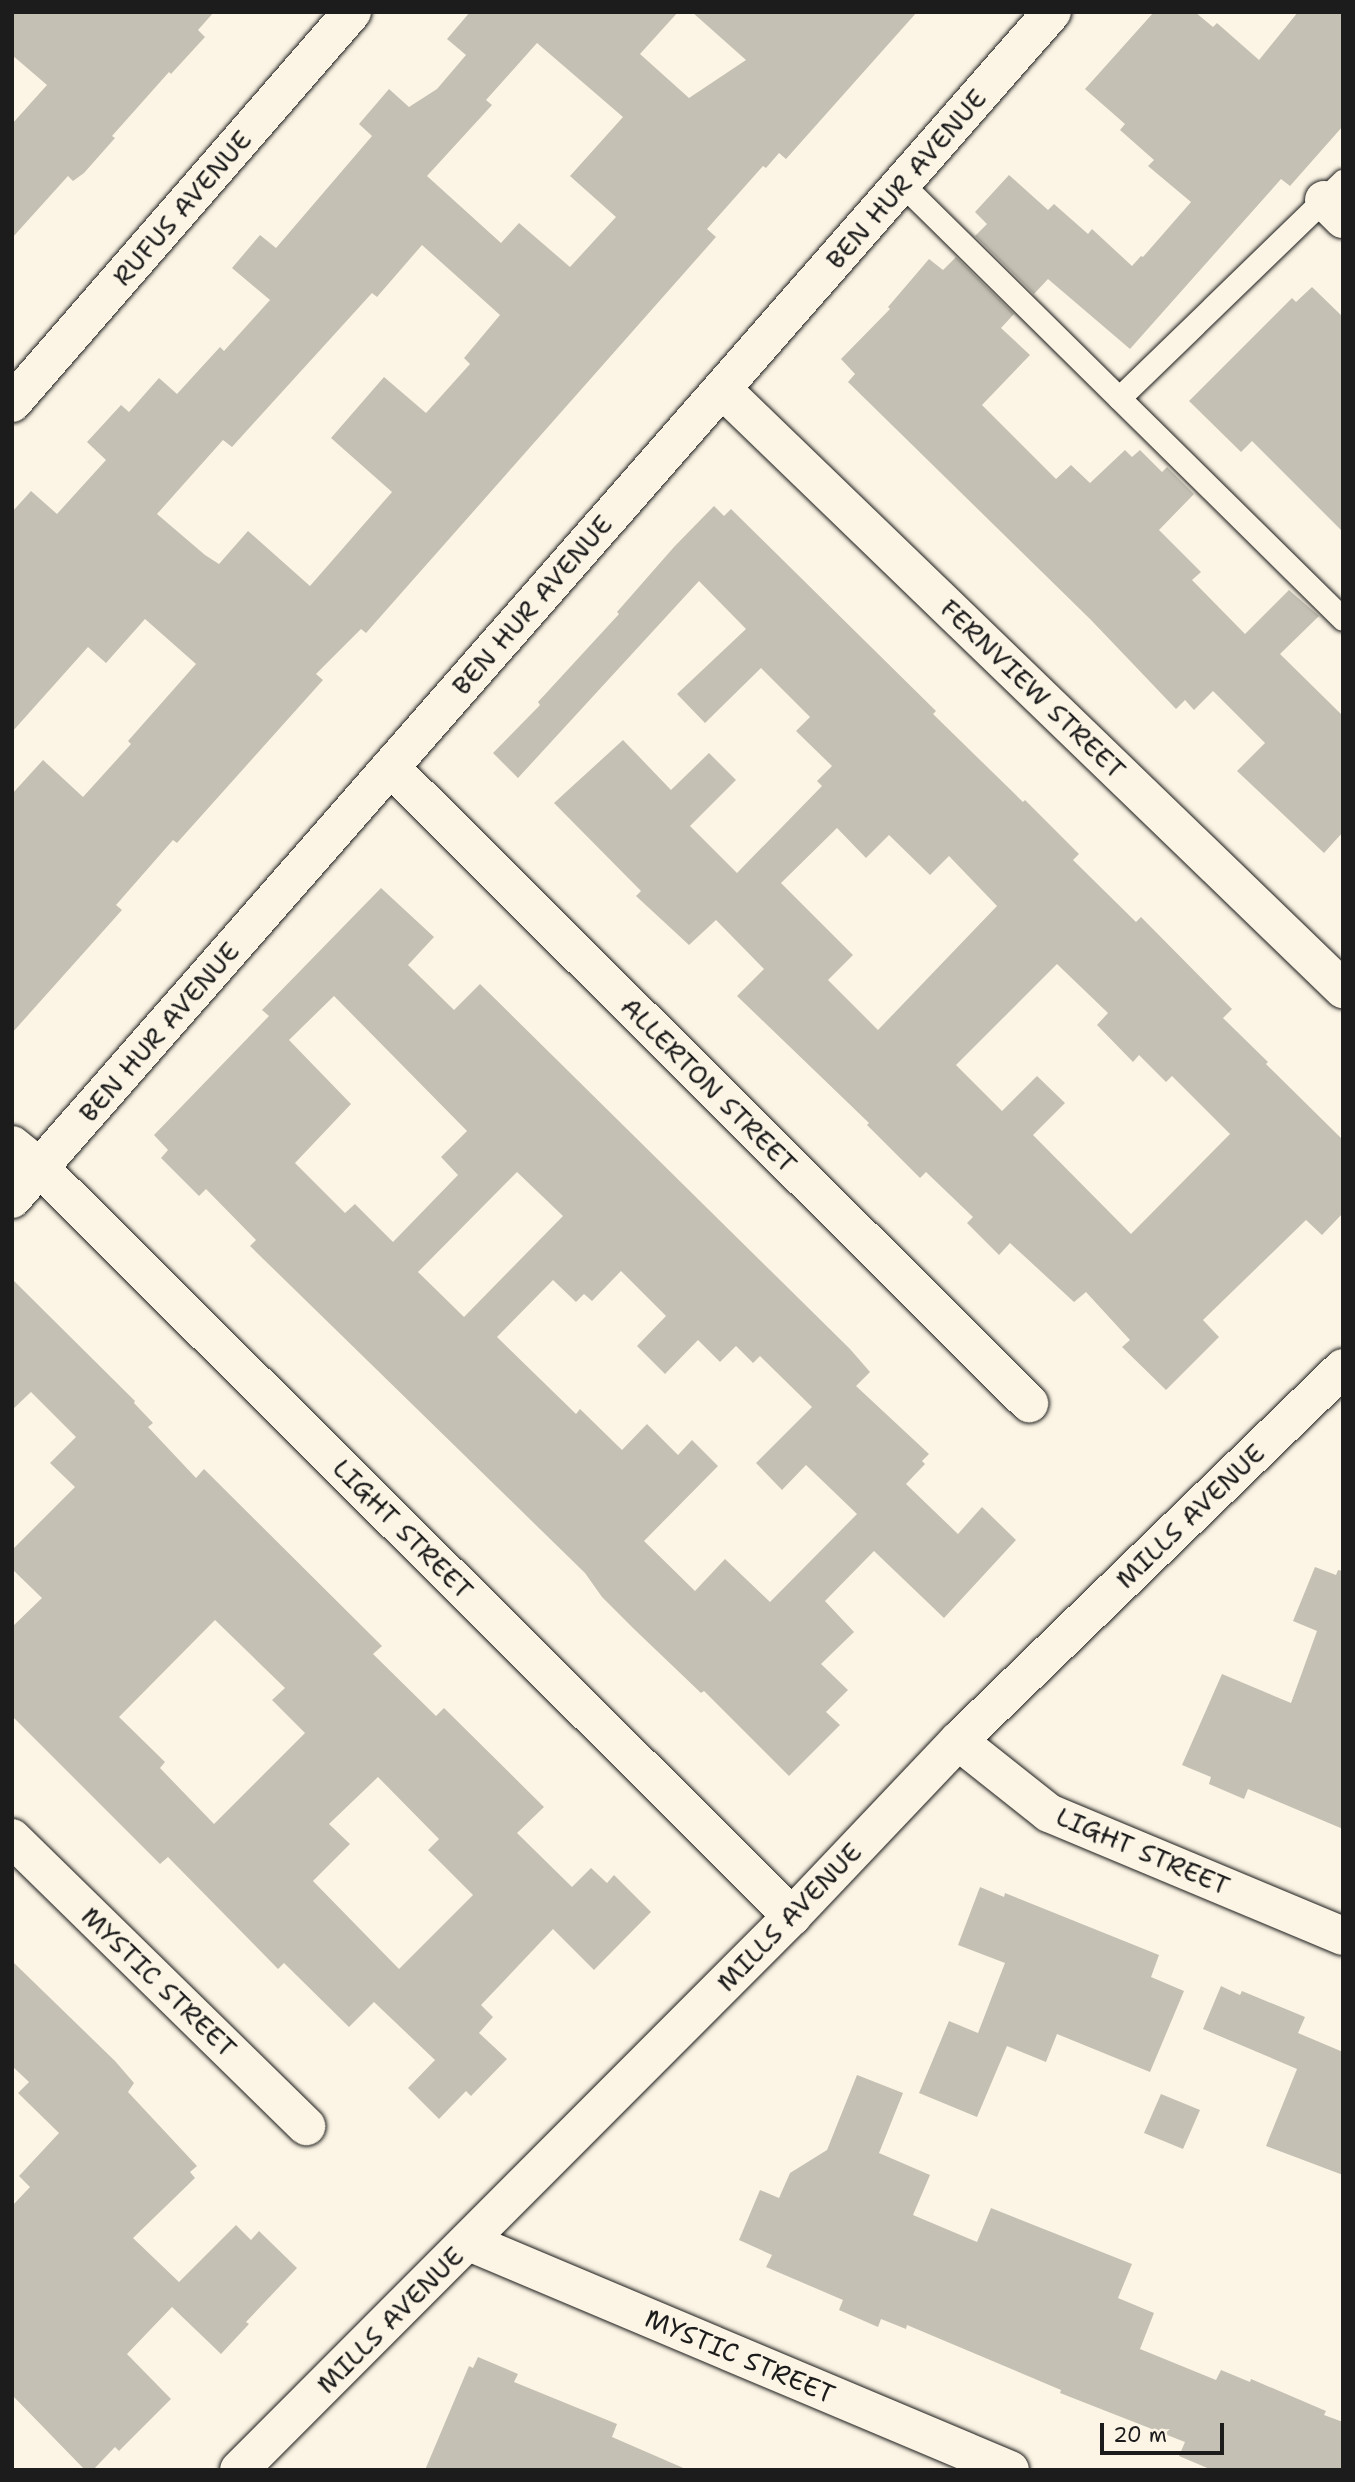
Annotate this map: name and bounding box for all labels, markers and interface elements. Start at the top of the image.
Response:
street label: BEN HUR AVENUE [819,83,993,275]
street label: RUFUS AVENUE [106,124,258,292]
street label: BEN HUR AVENUE [445,509,619,701]
street label: FERNVIEW STREET [934,593,1132,785]
street label: BEN HUR AVENUE [72,936,246,1128]
street label: ALLERTON STREET [615,991,803,1179]
street label: MILLS AVENUE [1109,1437,1271,1595]
street label: LIGHT STREET [326,1452,480,1606]
street label: LIGHT STREET [1052,1800,1234,1902]
street label: MILLS AVENUE [710,1836,868,1998]
street label: MYSTIC STREET [75,1900,243,2064]
street label: MILLS AVENUE [310,2240,470,2400]
street label: MYSTIC STREET [640,2302,840,2410]
scale bar [1103,2408,1227,2452]
text: 20 m [1113,2421,1167,2449]

